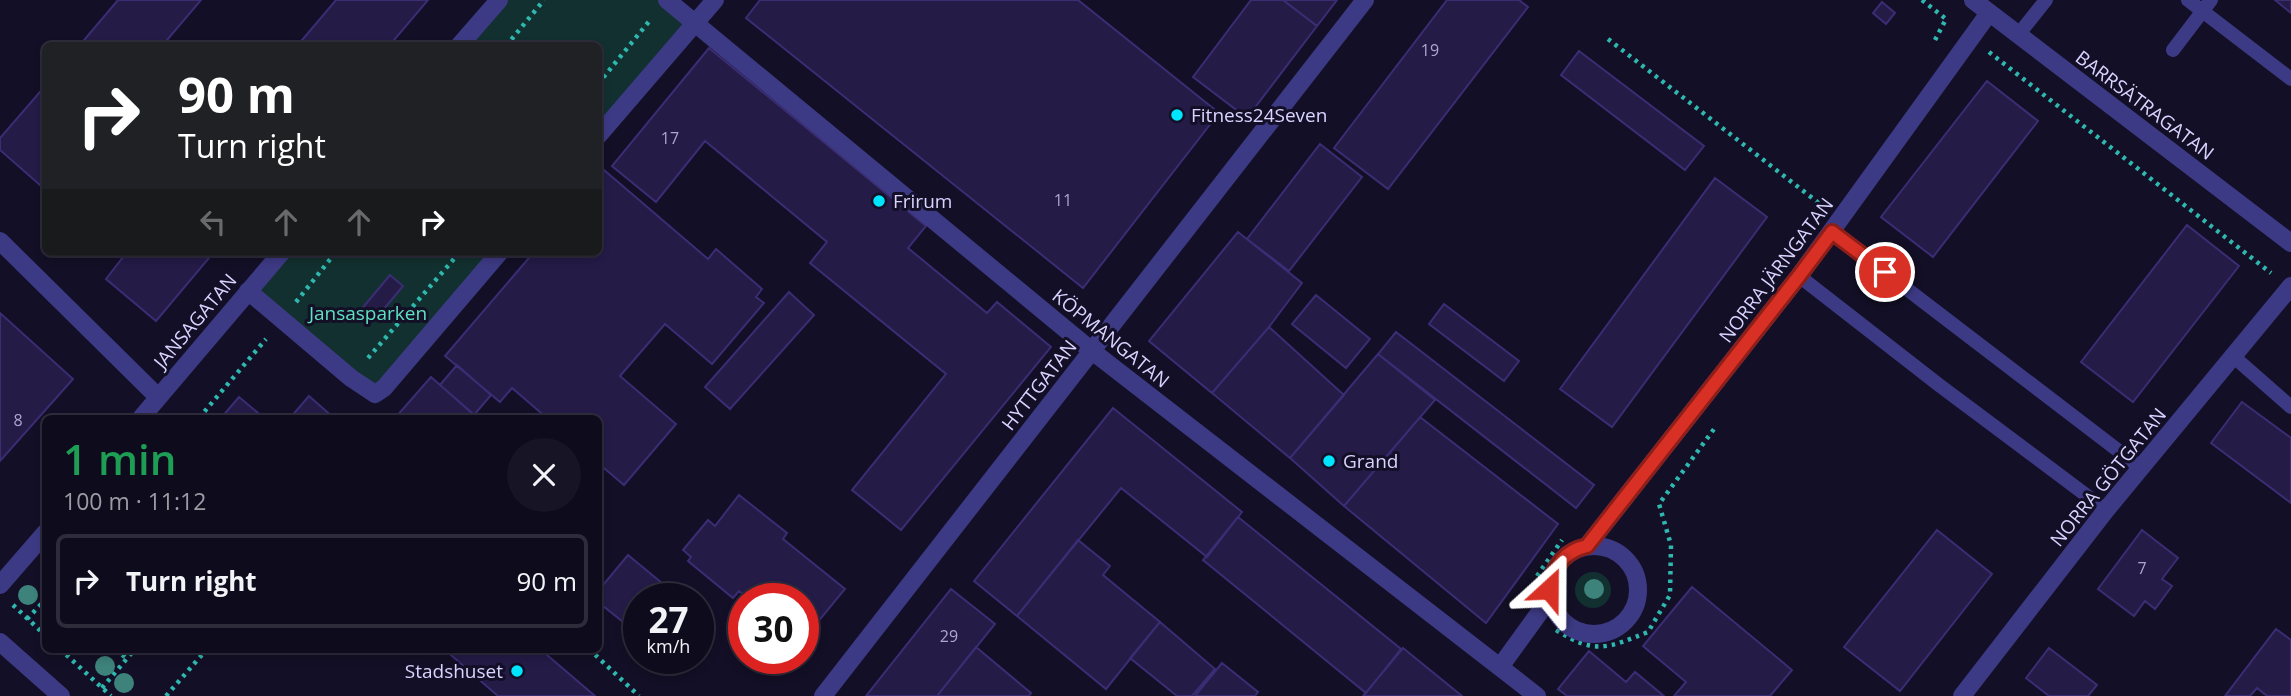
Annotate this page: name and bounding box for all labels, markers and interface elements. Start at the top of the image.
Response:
house number: 19 [1421,39,1439,61]
street label: BARRSÄTRAGATAN [2070,44,2220,166]
text: 90 m [178,61,295,127]
icon: right [63,70,154,161]
place label: Fitness24Seven [1191,102,1327,128]
marker: Fitness24Seven [1169,107,1185,123]
text: Turn right [178,124,326,167]
house number: 17 [661,127,679,149]
place label: Frirum [893,188,952,214]
house number: 11 [1054,189,1072,211]
street label: NORRA JÄRNGATAN [1713,192,1839,348]
marker: Frirum [871,193,887,209]
icon: left [194,203,232,241]
icon: ahead [267,203,305,241]
icon: ahead [340,203,378,241]
icon: right [413,203,451,241]
pin [1855,242,1915,302]
icon: arrive [1866,253,1904,291]
street label: JANSAGATAN [146,268,242,375]
street label: KÖPMANGATAN [1047,283,1175,393]
park label: Jansasparken [307,300,427,326]
street label: HYTTGATAN [995,334,1083,436]
street label: NORRA GÖTGATAN [2044,402,2172,552]
house number: 8 [13,409,23,431]
text: 1 min [63,430,176,487]
button: close [507,438,581,512]
place label: Grand [1343,448,1398,474]
marker: Grand [1321,453,1337,469]
text: 100 m · 11:12 [63,485,206,517]
position arrow [1512,552,1586,626]
house number: 7 [2137,557,2147,579]
icon: right [67,562,105,600]
text: Turn right [126,563,257,599]
text: 90 m [516,563,577,599]
speed limit sign: 30 [728,583,819,674]
text: 27 [648,596,689,643]
house number: 29 [940,625,958,647]
text: km/h [647,634,690,658]
place label: Stadshuset [405,658,503,684]
marker: Stadshuset [509,663,525,679]

